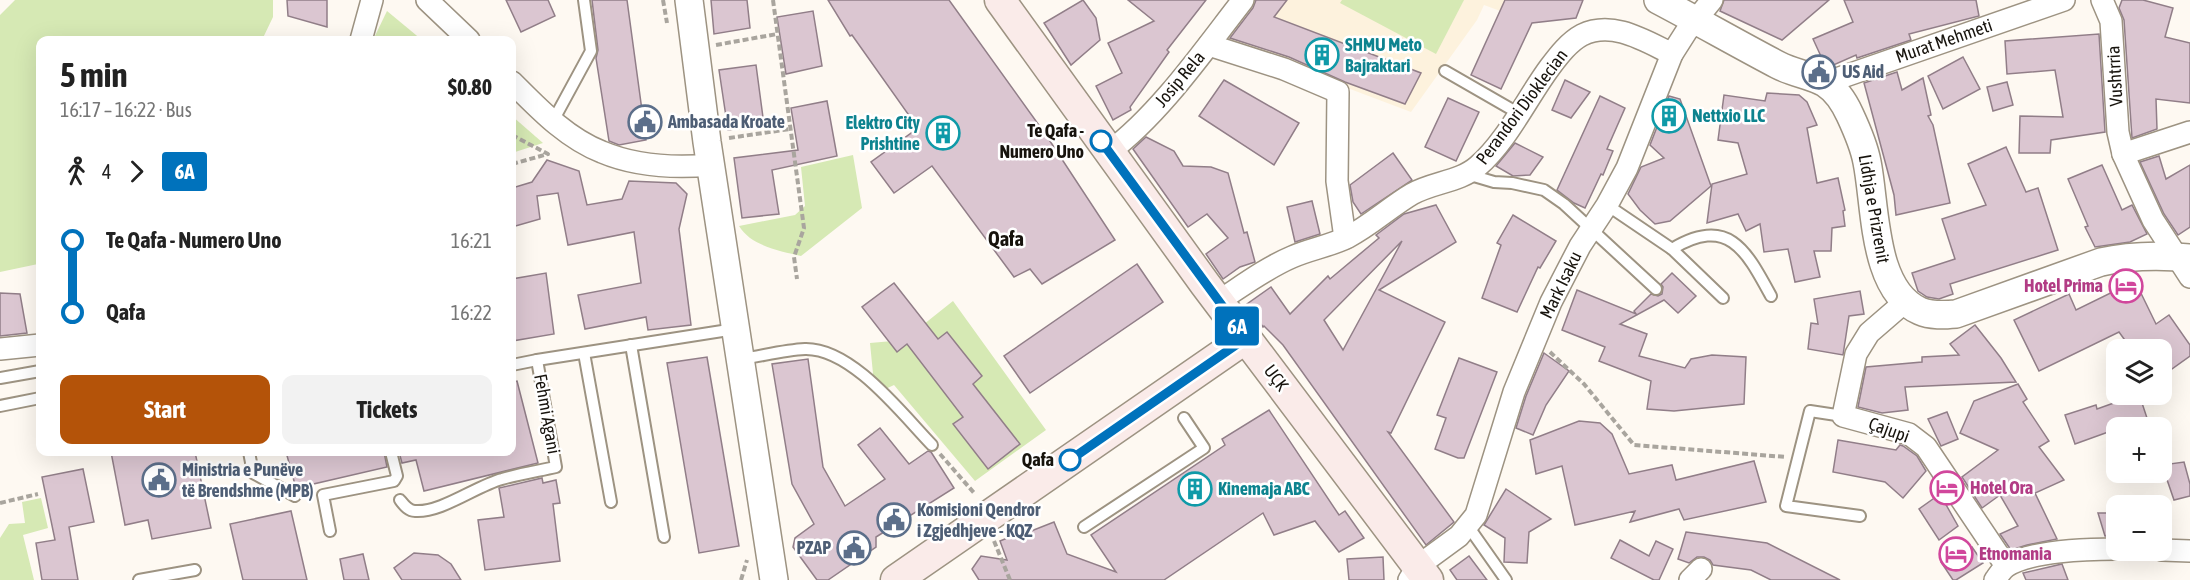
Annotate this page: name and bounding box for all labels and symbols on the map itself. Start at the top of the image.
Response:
street label: Murat Mehmeti [1893,14,1995,67]
place label: SHMU Meto Bajraktari [1345,34,1422,76]
building icon: SHMU Meto Bajraktari [1304,37,1340,73]
street label: Perandori Dioklecian [1471,45,1572,169]
street label: Vushtrria [2102,45,2127,107]
street label: Josip Rela [1150,47,1209,111]
public building icon: US Aid [1801,54,1837,90]
place label: US Aid [1842,61,1884,82]
building icon: Nettxio LLC [1651,98,1687,134]
public building icon: Ambasada Kroate [627,104,663,140]
place label: Nettxio LLC [1692,105,1765,126]
place label: Ambasada Kroate [667,111,785,132]
place label: Elektro City Prishtine [845,112,921,154]
building icon: Elektro City Prishtine [925,115,961,151]
place label: Te Qafa - Numero Uno [1000,120,1084,162]
marker: Te Qafa - Numero Uno [1090,130,1112,152]
street label: Lidhja e Prizrenit [1855,153,1894,265]
district label: Qafa [988,227,1024,250]
street label: Mark Isaku [1535,248,1586,322]
hotel icon: Hotel Prima [2108,268,2144,304]
place label: Hotel Prima [2024,275,2103,296]
line badge: 6A [1210,306,1264,346]
street label: UÇK [1260,360,1293,395]
street label: Fehmi Agani [530,372,565,456]
street label: Çajupi [1866,412,1912,447]
place label: Qafa [1022,449,1054,470]
marker: Qafa [1059,449,1081,471]
place label: Ministria e Punëve të Brendshme (MPB) [181,459,314,501]
public building icon: Ministria e Punëve të Brendshme (MPB) [141,462,177,498]
hotel icon: Hotel Ora [1929,470,1965,506]
building icon: Kinemaja ABC [1177,471,1213,507]
place label: Hotel Ora [1970,477,2033,498]
place label: Kinemaja ABC [1218,478,1310,499]
place label: Komisioni Qendror i Zgjedhjeve - KQZ [917,499,1041,541]
public building icon: Komisioni Qendror i Zgjedhjeve - KQZ [876,502,912,538]
public building icon: PZAP [836,530,872,566]
hotel icon: Etnomania [1938,536,1974,572]
place label: PZAP [796,537,831,558]
place label: Etnomania [1979,543,2052,564]

